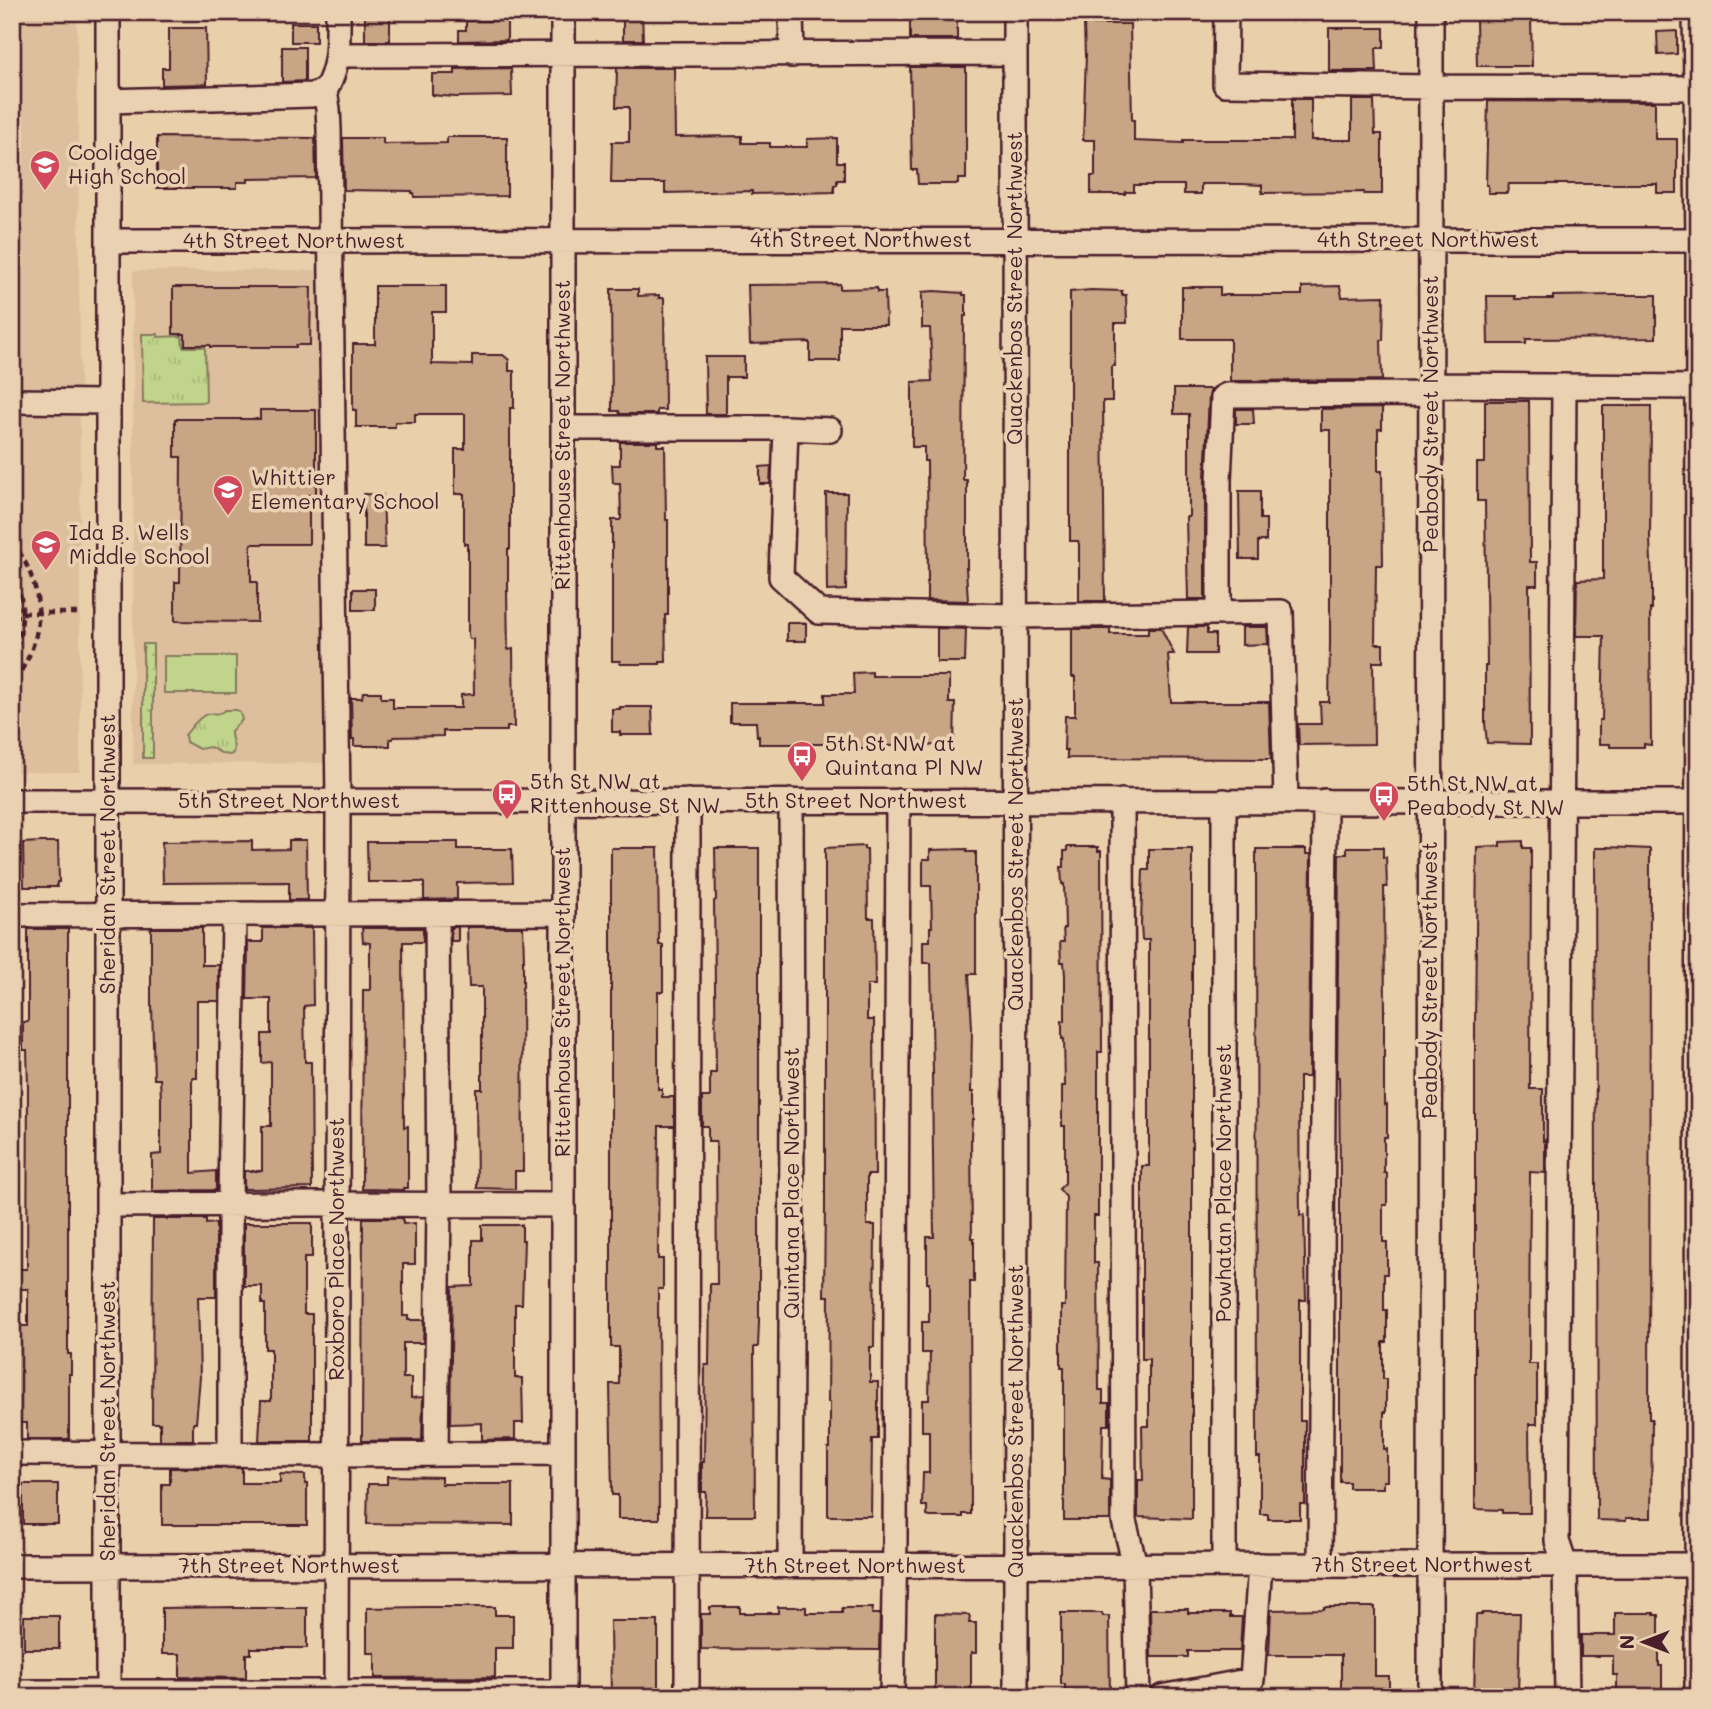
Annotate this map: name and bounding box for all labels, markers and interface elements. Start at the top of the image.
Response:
street label: Quackenbos Street Northwest [1000,131,1027,445]
place label: Coolidge High School [68,138,186,189]
school or university icon: Coolidge High School [28,148,62,192]
street label: 4th Street Northwest [750,225,972,252]
street label: 4th Street Northwest [1317,225,1539,252]
street label: 4th Street Northwest [183,226,405,253]
street label: Peabody Street Northwest [1416,275,1443,553]
street label: Rittenhouse Street Northwest [548,280,575,590]
place label: Whittier Elementary School [251,463,439,514]
school or university icon: Whittier Elementary School [211,473,245,517]
place label: Ida B. Wells Middle School [69,518,210,569]
school or university icon: Ida B. Wells Middle School [29,528,63,572]
street label: Quackenbos Street Northwest [1001,697,1028,1011]
street label: Sheridan Street Northwest [93,714,120,994]
place label: 5th St NW at Quintana Pl NW [825,729,983,780]
bus stop icon: 5th St NW at Quintana Pl NW [785,739,819,783]
place label: 5th St NW at Rittenhouse St NW [530,767,720,818]
place label: 5th St NW at Peabody St NW [1407,769,1564,820]
bus stop icon: 5th St NW at Rittenhouse St NW [490,777,524,821]
bus stop icon: 5th St NW at Peabody St NW [1367,779,1401,823]
street label: 5th Street Northwest [178,786,400,813]
street label: 5th Street Northwest [745,786,967,813]
street label: Peabody Street Northwest [1415,841,1442,1119]
street label: Rittenhouse Street Northwest [548,847,575,1157]
street label: Powhatan Place Northwest [1209,1044,1236,1322]
street label: Quintana Place Northwest [777,1047,804,1319]
street label: Roxboro Place Northwest [322,1117,349,1381]
street label: Quackenbos Street Northwest [1001,1264,1028,1578]
street label: Sheridan Street Northwest [93,1281,120,1561]
street label: 7th Street Northwest [1311,1550,1533,1577]
street label: 7th Street Northwest [178,1551,400,1578]
street label: 7th Street Northwest [744,1551,966,1578]
north arrow [1610,1608,1680,1678]
text: N [1614,1635,1639,1649]

